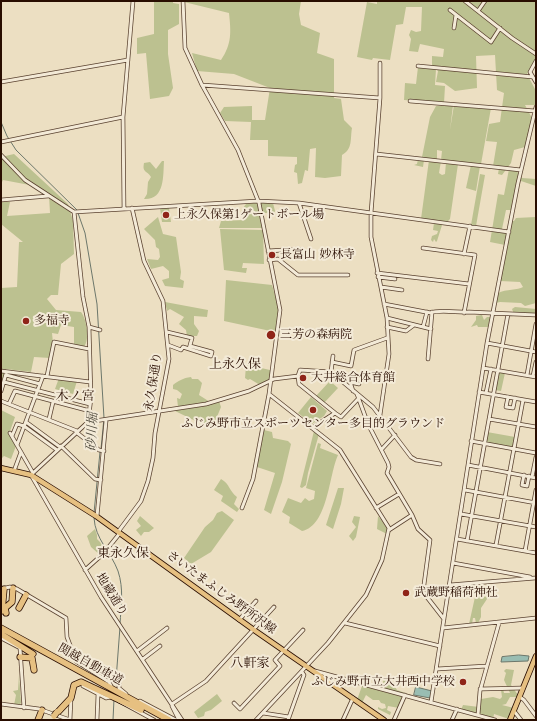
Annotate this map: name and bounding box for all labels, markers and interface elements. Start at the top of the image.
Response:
place label: 上永久保第1ゲートボール場 [174,208,324,222]
marker: 上永久保第1ゲートボール場 [161,210,171,220]
place label: 長富山 妙林寺 [280,248,355,262]
marker: 長富山 妙林寺 [267,250,277,260]
place label: 多福寺 [34,314,70,328]
marker: 多福寺 [21,316,31,326]
place label: 三芳の森病院 [280,328,352,342]
marker: 三芳の森病院 [265,329,277,341]
street label: 永久保通り [142,351,166,413]
district label: 上永久保 [209,357,261,373]
place label: 大井総合体育館 [311,371,395,385]
marker: 大井総合体育館 [298,373,308,383]
district label: 木ノ宮 [56,389,94,405]
marker: ふじみ野市⽴スポーツセンター多⽬的グラウンド [308,405,318,415]
water label: 砂川堀 [84,412,102,452]
place label: ふじみ野市⽴スポーツセンター多⽬的グラウンド [181,417,445,431]
district label: 東永久保 [97,546,149,562]
street label: さいたまふじみ野所沢線 [163,548,279,638]
street label: 地蔵通り [92,571,130,619]
place label: 武蔵野稲荷神社 [414,586,498,600]
marker: 武蔵野稲荷神社 [401,588,411,598]
street label: 関越自動車道 [55,641,125,689]
district label: 八軒家 [231,656,269,672]
place label: ふじみ野市立大井西中学校 [311,675,455,689]
marker: ふじみ野市立大井西中学校 [458,677,468,687]

